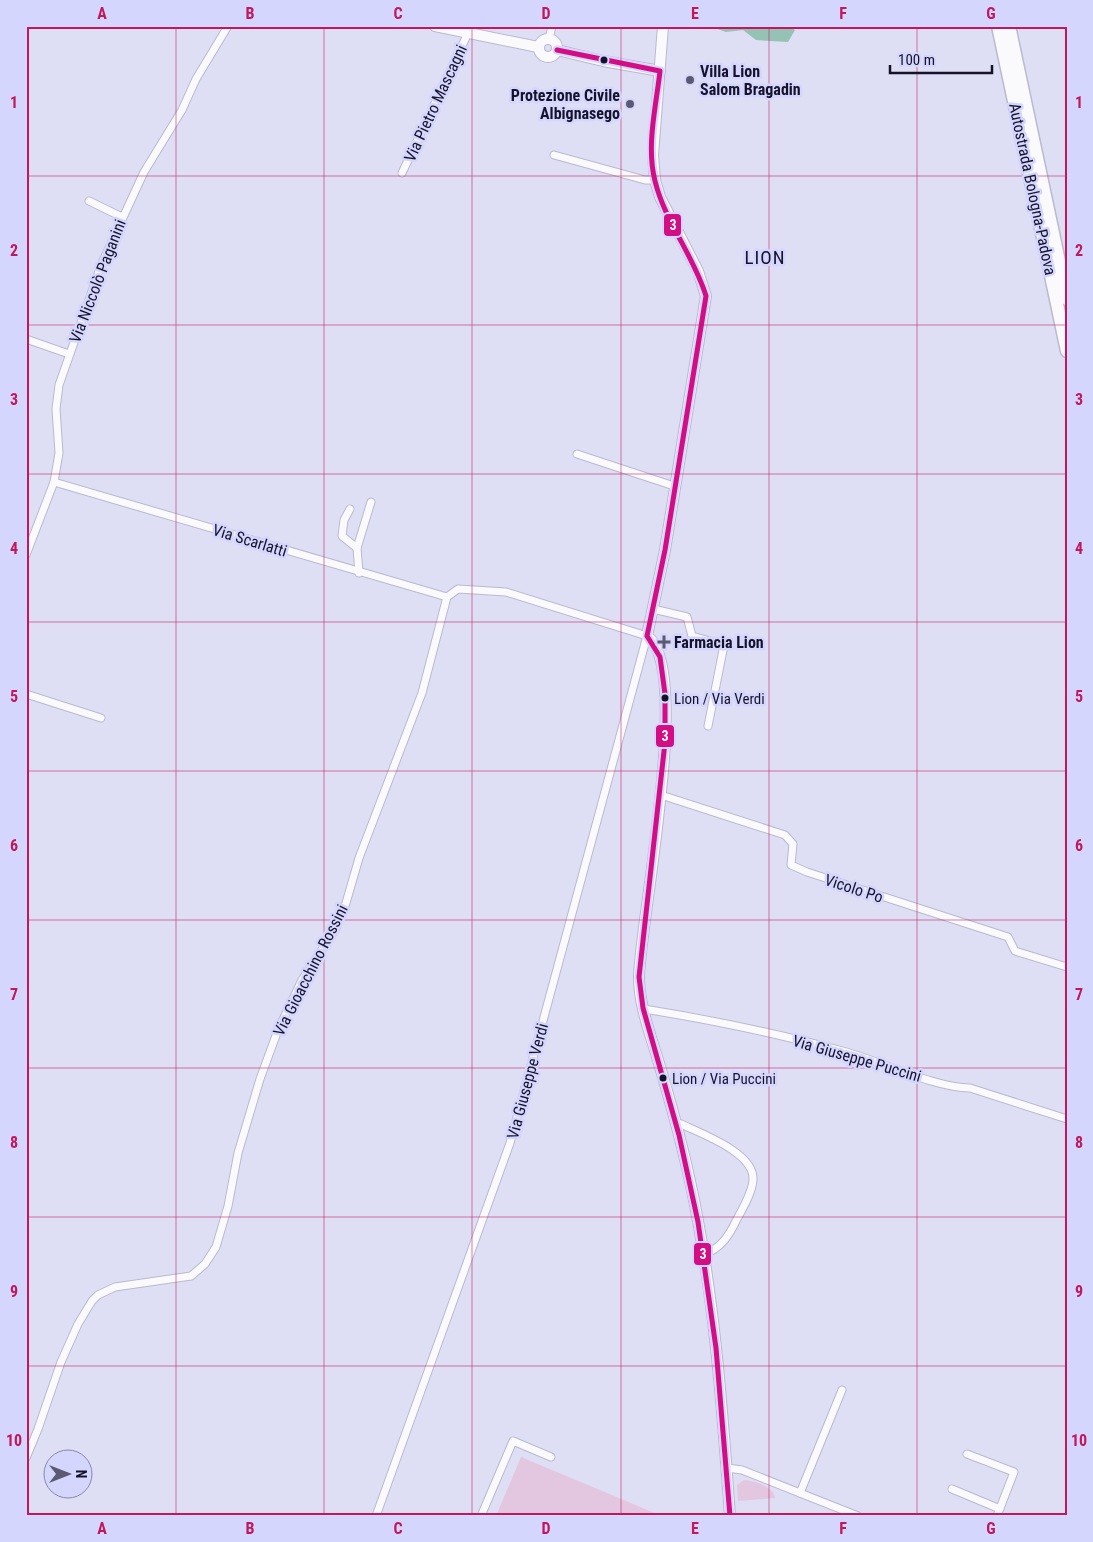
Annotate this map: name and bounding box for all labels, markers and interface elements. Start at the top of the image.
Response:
text: A [97,4,107,23]
text: B [246,4,255,23]
text: C [393,4,403,23]
text: D [541,4,551,23]
text: E [691,4,699,23]
text: F [839,4,847,23]
text: G [986,4,996,23]
street label: Via Pietro Mascagni [400,42,471,165]
scale bar [890,42,993,74]
text: 100 m [898,51,935,69]
unlabelled marker [599,55,609,65]
place label: Villa Lion Salom Bragadin [700,62,801,99]
marker: Villa Lion Salom Bragadin [684,74,696,86]
place label: Protezione Civile Albignasego [511,86,620,123]
text: 1 [10,93,18,112]
text: 1 [1075,93,1083,112]
marker: Protezione Civile Albignasego [624,98,636,110]
street label: Autostrada Bologna-Padova [1005,101,1060,277]
line badge: 3 [663,213,682,237]
street label: Via Niccolò Paganini [65,217,130,346]
text: 3 [669,217,677,233]
text: 2 [10,241,18,260]
text: 2 [1075,241,1083,260]
district label: LION [745,246,785,269]
text: 3 [10,390,18,409]
text: 3 [1075,390,1083,409]
street label: Via Scarlatti [210,520,289,561]
text: 4 [10,539,18,558]
text: 4 [1075,539,1083,558]
place label: Farmacia Lion [674,633,764,652]
marker: Farmacia Lion [658,636,670,648]
text: 5 [10,687,18,706]
text: 5 [1075,687,1083,706]
place label: Lion / Via Verdi [674,690,765,708]
marker: Lion / Via Verdi [660,693,670,703]
line badge: 3 [655,724,675,748]
text: 3 [661,728,669,744]
text: 6 [10,836,18,855]
text: 6 [1075,836,1083,855]
street label: Vicolo Po [822,870,885,907]
street label: Via Gioacchino Rossini [269,901,352,1039]
text: 7 [10,985,18,1004]
text: 7 [1075,985,1083,1004]
street label: Via Giuseppe Verdi [503,1021,552,1141]
street label: Via Giuseppe Puccini [790,1031,923,1086]
place label: Lion / Via Puccini [672,1070,776,1088]
marker: Lion / Via Puccini [658,1073,668,1083]
text: 8 [10,1133,18,1152]
text: 8 [1075,1133,1083,1152]
line badge: 3 [693,1242,712,1266]
text: 3 [699,1246,707,1262]
text: 9 [10,1282,18,1301]
text: 9 [1075,1282,1083,1301]
text: 10 [6,1431,22,1450]
text: 10 [1071,1431,1087,1450]
north arrow [42,1450,92,1500]
text: N [73,1470,89,1478]
text: A [97,1519,107,1538]
text: B [246,1519,255,1538]
text: C [393,1519,403,1538]
text: D [541,1519,551,1538]
text: E [691,1519,699,1538]
text: F [839,1519,847,1538]
text: G [986,1519,996,1538]

